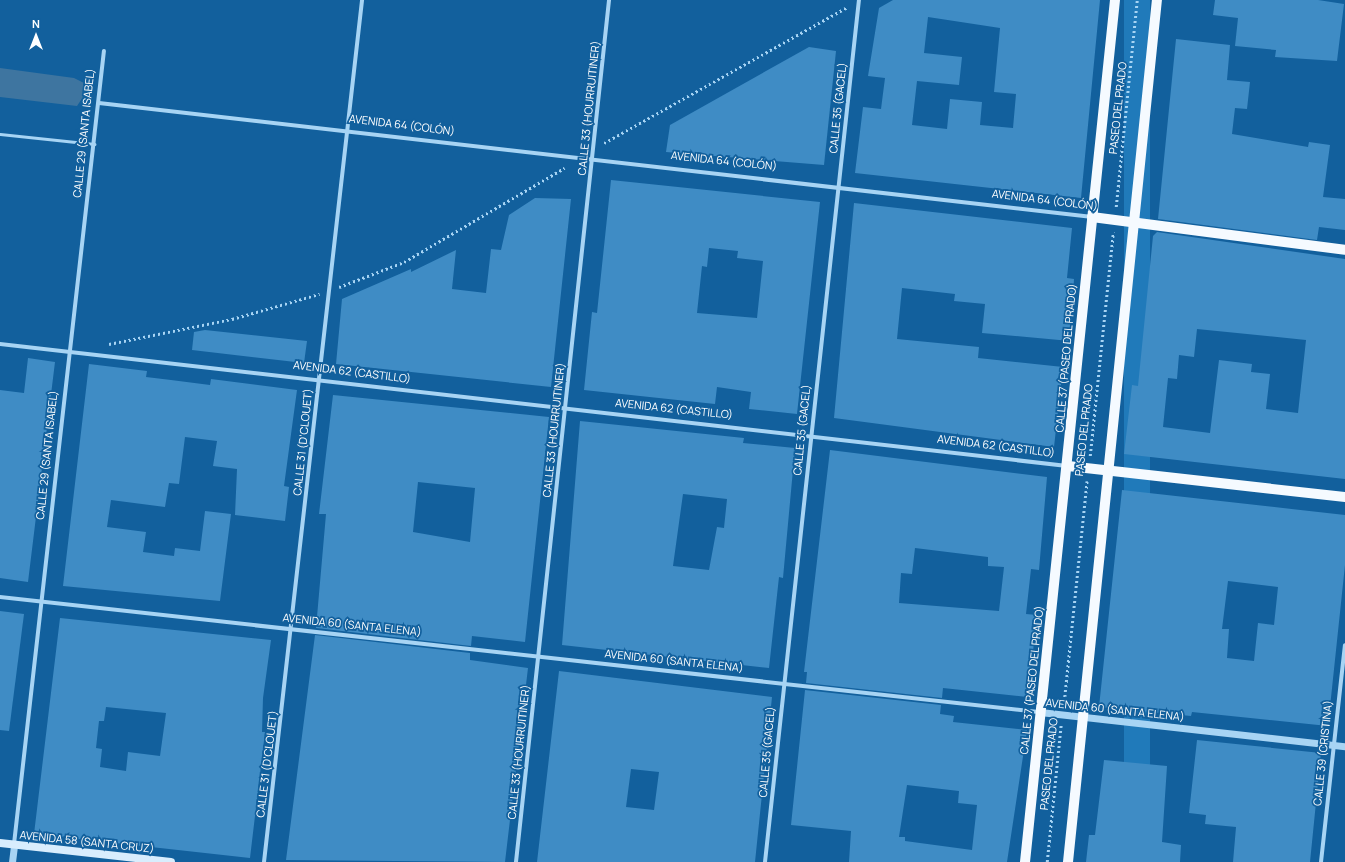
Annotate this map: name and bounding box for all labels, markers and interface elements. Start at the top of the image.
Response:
north arrow [16,16,56,56]
text: N [32,16,40,31]
street label: CALLE 33 (HOURRUITINER) [575,40,603,176]
street label: PASEO DEL PRADO [1107,61,1129,155]
street label: CALLE 35 (GACEL) [827,62,849,154]
street label: CALLE 29 (SANTA ISABEL) [71,68,97,198]
street label: AVENIDA 64 (COLÓN) [348,112,456,138]
street label: AVENIDA 64 (COLÓN) [670,149,778,173]
street label: AVENIDA 64 (COLÓN) [991,187,1099,213]
street label: CALLE 37 (PASEO DEL PRADO) [1053,283,1079,433]
street label: AVENIDA 62 (CASTILLO) [292,358,412,386]
street label: CALLE 33 (HOURRUITINER) [540,362,568,498]
street label: PASEO DEL PRADO [1073,383,1095,477]
street label: CALLE 35 (GACEL) [791,384,813,476]
street label: CALLE 31 (D'CLOUET) [291,388,315,496]
street label: CALLE 29 (SANTA ISABEL) [34,390,60,520]
street label: AVENIDA 62 (CASTILLO) [614,396,734,422]
street label: AVENIDA 62 (CASTILLO) [936,432,1056,460]
street label: CALLE 37 (PASEO DEL PRADO) [1018,605,1046,755]
street label: AVENIDA 60 (SANTA ELENA) [282,611,422,639]
street label: AVENIDA 60 (SANTA ELENA) [604,647,744,675]
street label: CALLE 33 (HOURRUITINER) [505,684,533,820]
street label: AVENIDA 60 (SANTA ELENA) [1045,696,1185,724]
street label: CALLE 39 (CRISTINA) [1311,700,1335,806]
street label: CALLE 35 (GACEL) [756,706,778,798]
street label: CALLE 31 (D'CLOUET) [254,710,280,818]
street label: PASEO DEL PRADO [1038,717,1060,811]
street label: AVENIDA 58 (SANTA CRUZ) [19,828,155,856]

